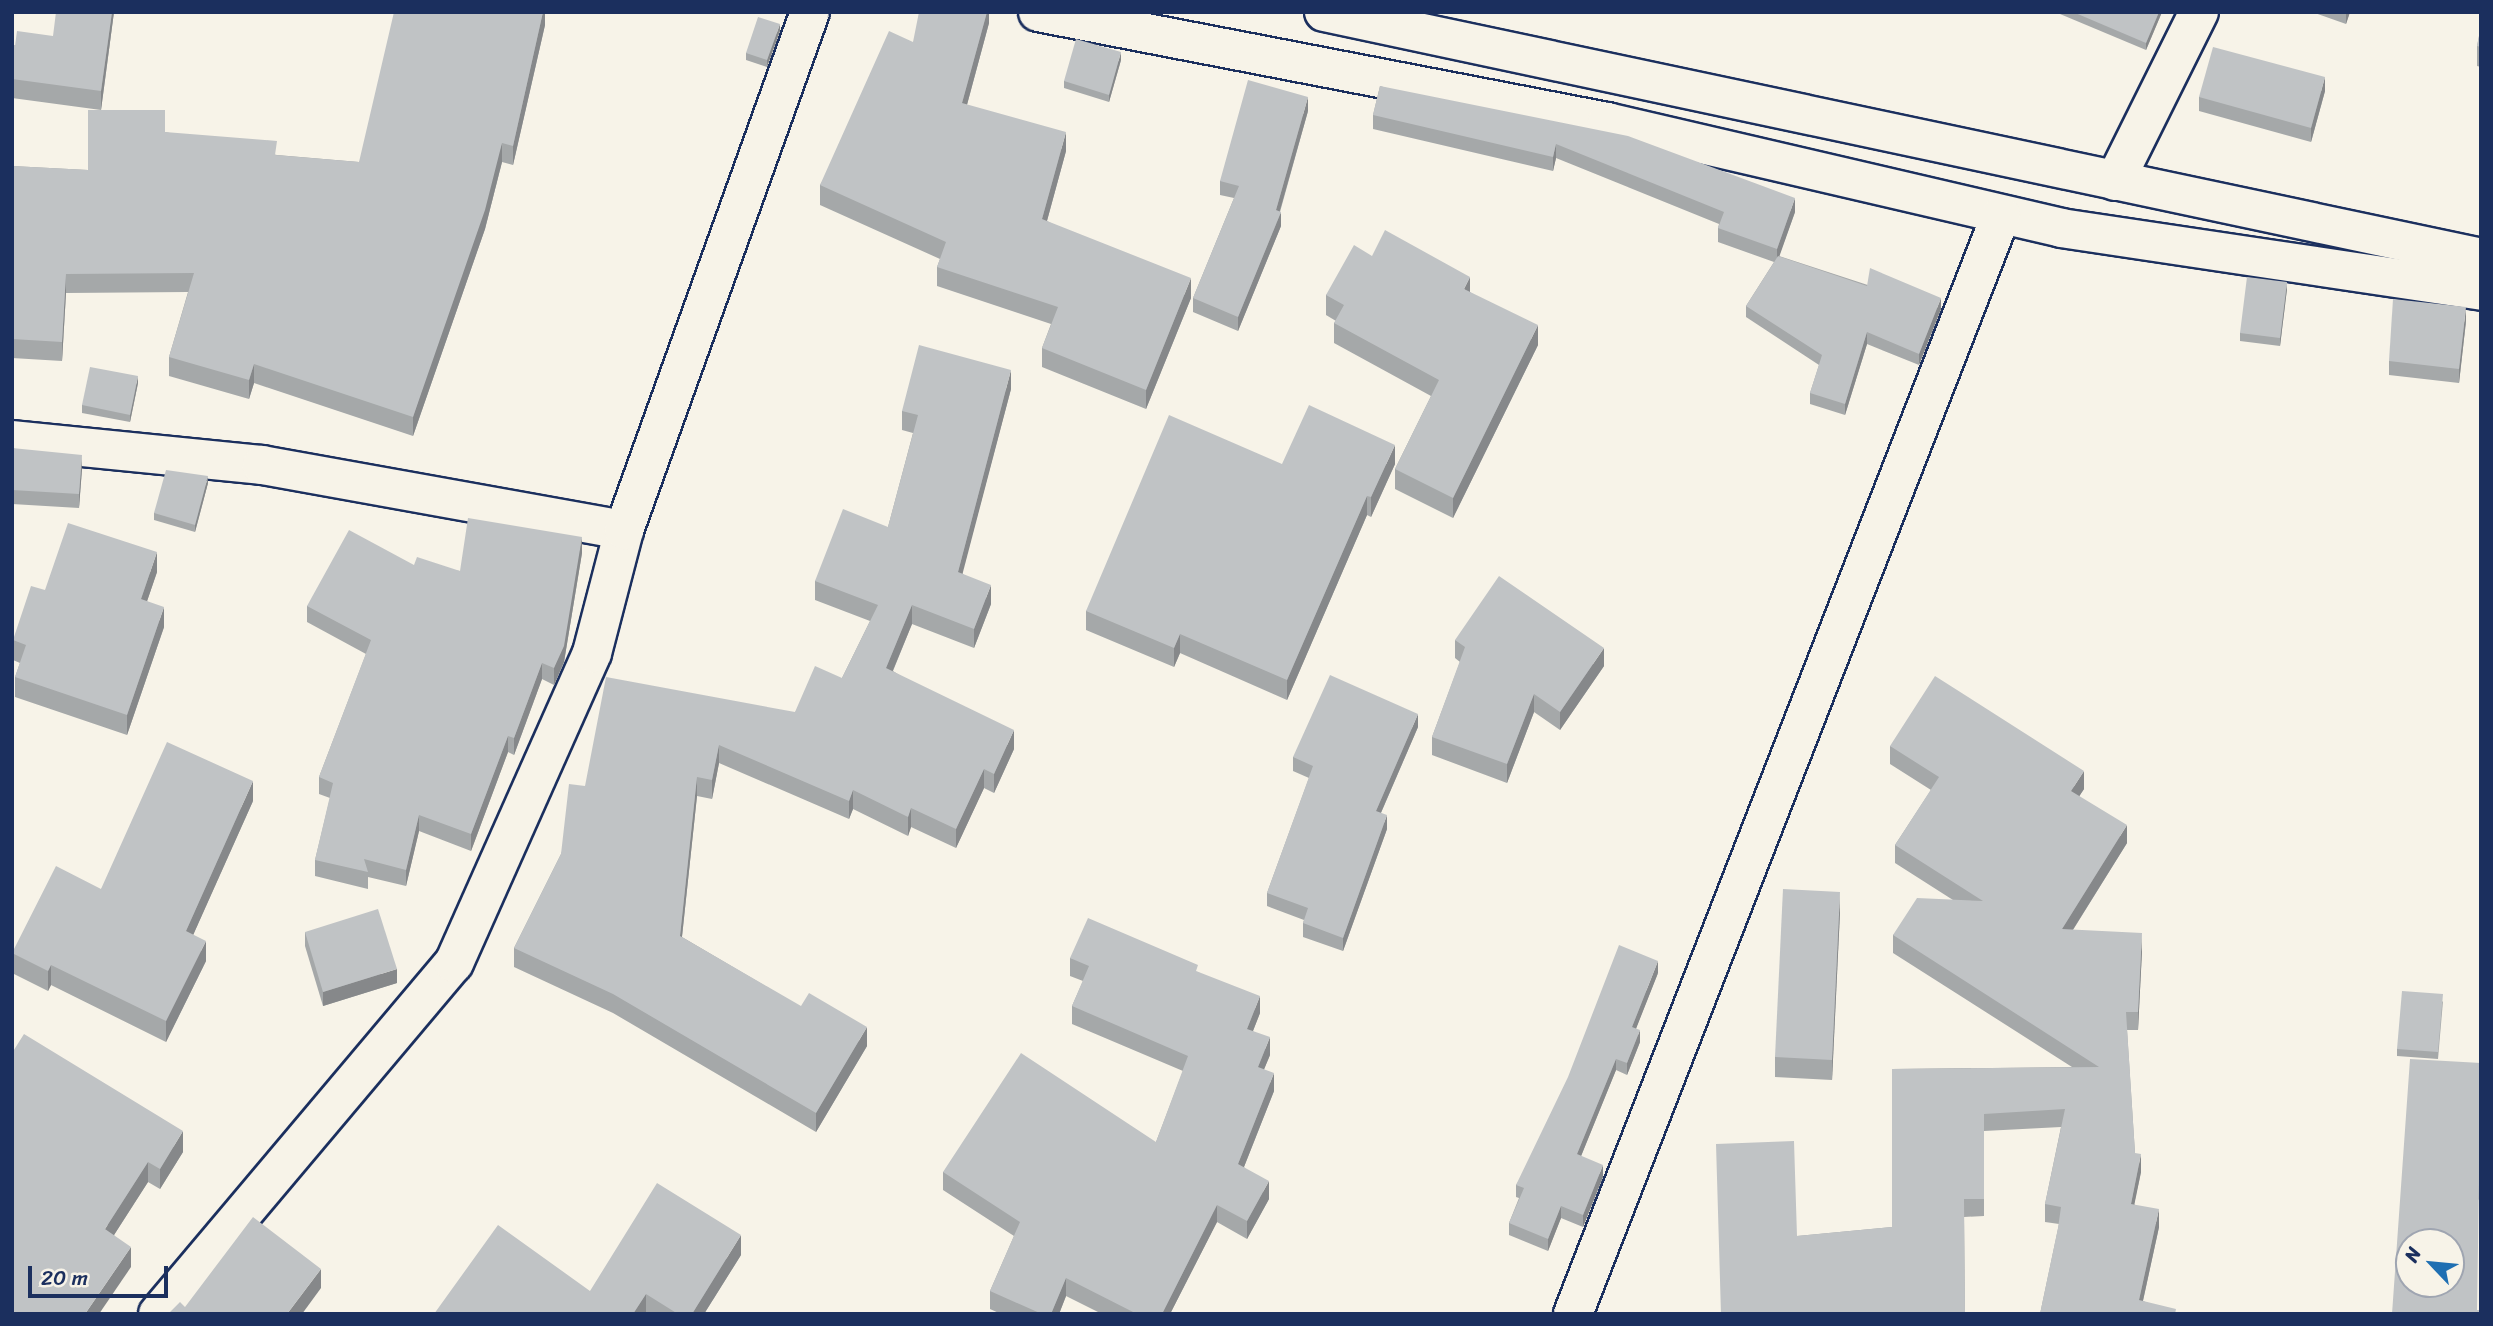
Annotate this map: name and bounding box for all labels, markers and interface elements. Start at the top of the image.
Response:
north arrow [2395,1228,2465,1298]
text: N [2395,1241,2430,1268]
scale bar [32,1252,172,1296]
text: 20 m [41,1259,88,1297]

